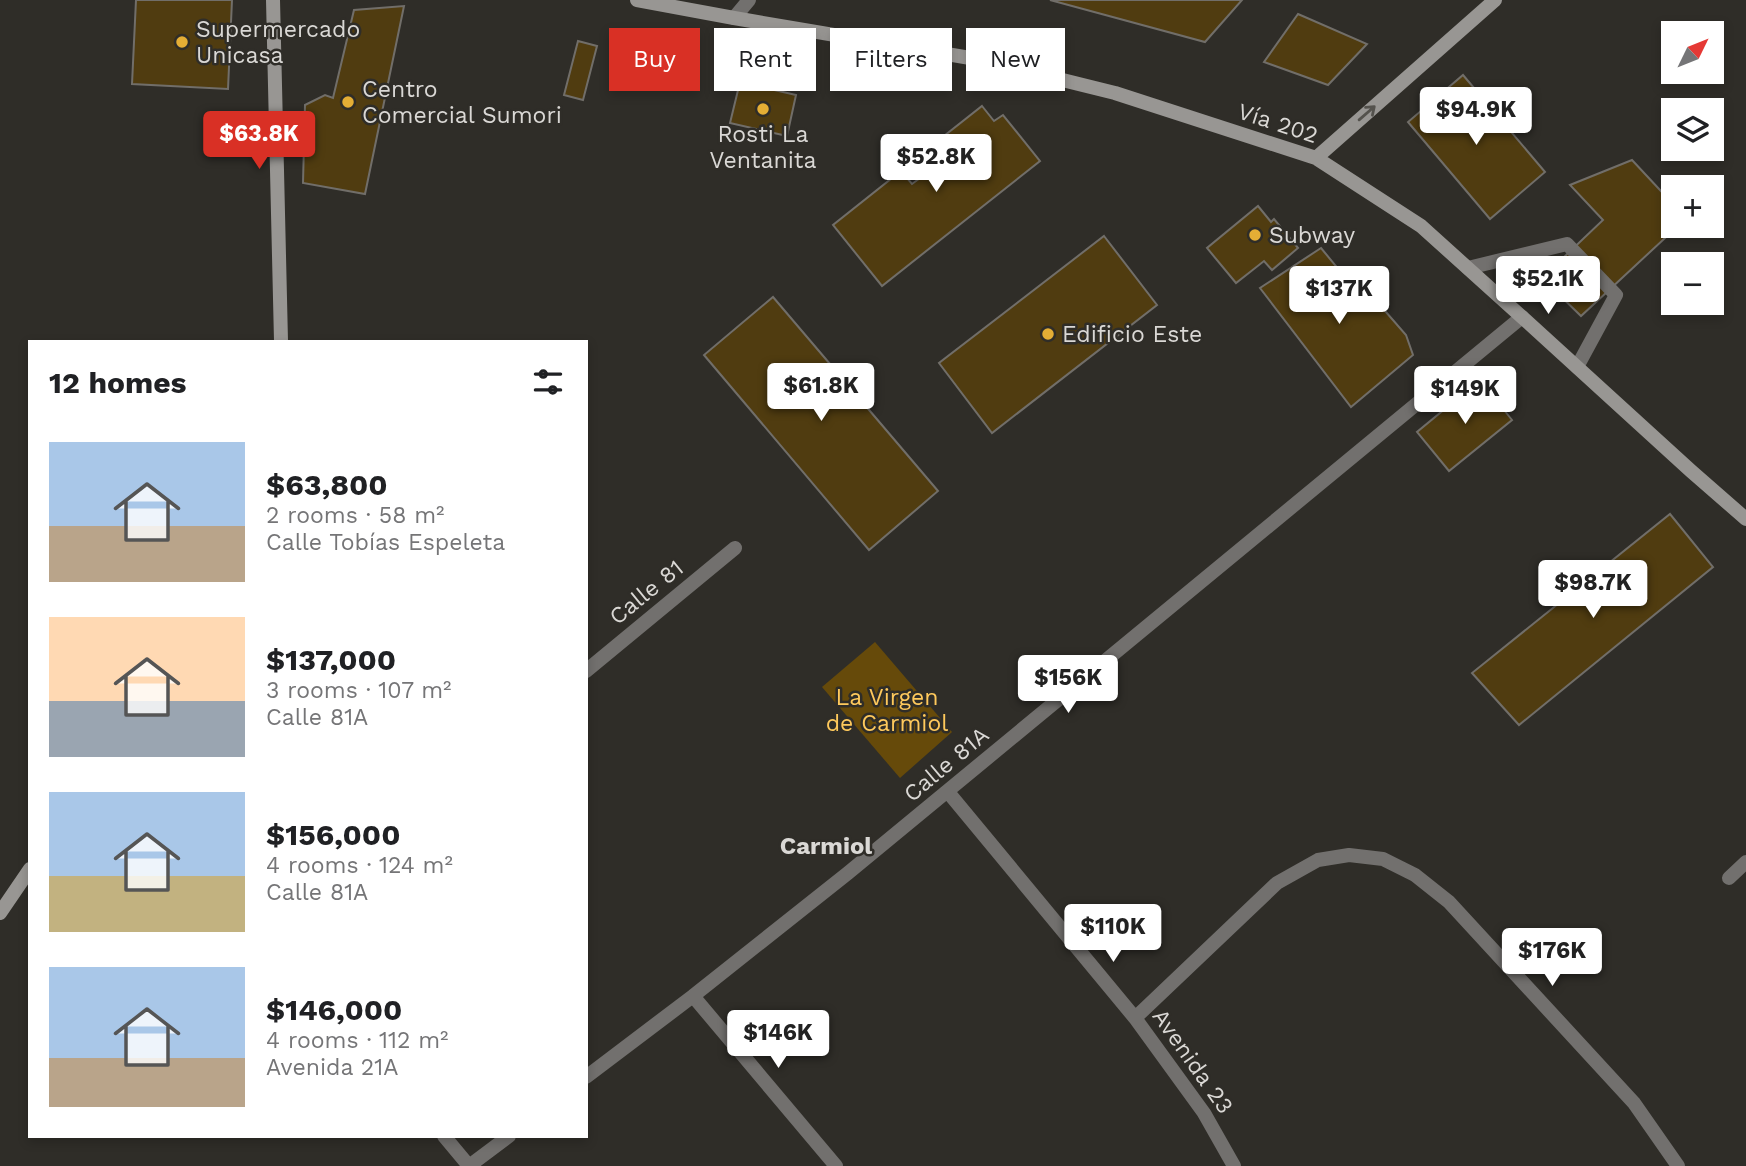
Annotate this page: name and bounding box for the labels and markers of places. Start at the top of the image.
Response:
place label: Supermercado Unicasa [196,16,360,69]
marker: Supermercado Unicasa [174,34,190,50]
place label: Centro Comercial Sumori [362,76,562,129]
pin: $94.9K [1419,88,1533,147]
marker: Centro Comercial Sumori [340,94,356,110]
marker: Rosti La Ventanita [755,101,771,117]
pin: $63.8K [202,111,316,171]
place label: Rosti La Ventanita [710,121,816,174]
pin: $52.8K [879,134,993,194]
place label: Subway [1269,222,1355,249]
marker: Subway [1247,227,1263,243]
pin: $52.1K [1491,256,1605,316]
pin: $137K [1290,266,1388,326]
place label: Edificio Este [1062,321,1202,348]
marker: Edificio Este [1040,326,1056,342]
pin: $61.8K [764,364,878,423]
pin: $149K [1416,366,1514,426]
pin: $98.7K [1536,560,1650,620]
pin: $156K [1019,656,1117,715]
pin: $110K [1064,904,1162,964]
pin: $176K [1503,928,1601,988]
pin: $146K [729,1010,827,1070]

